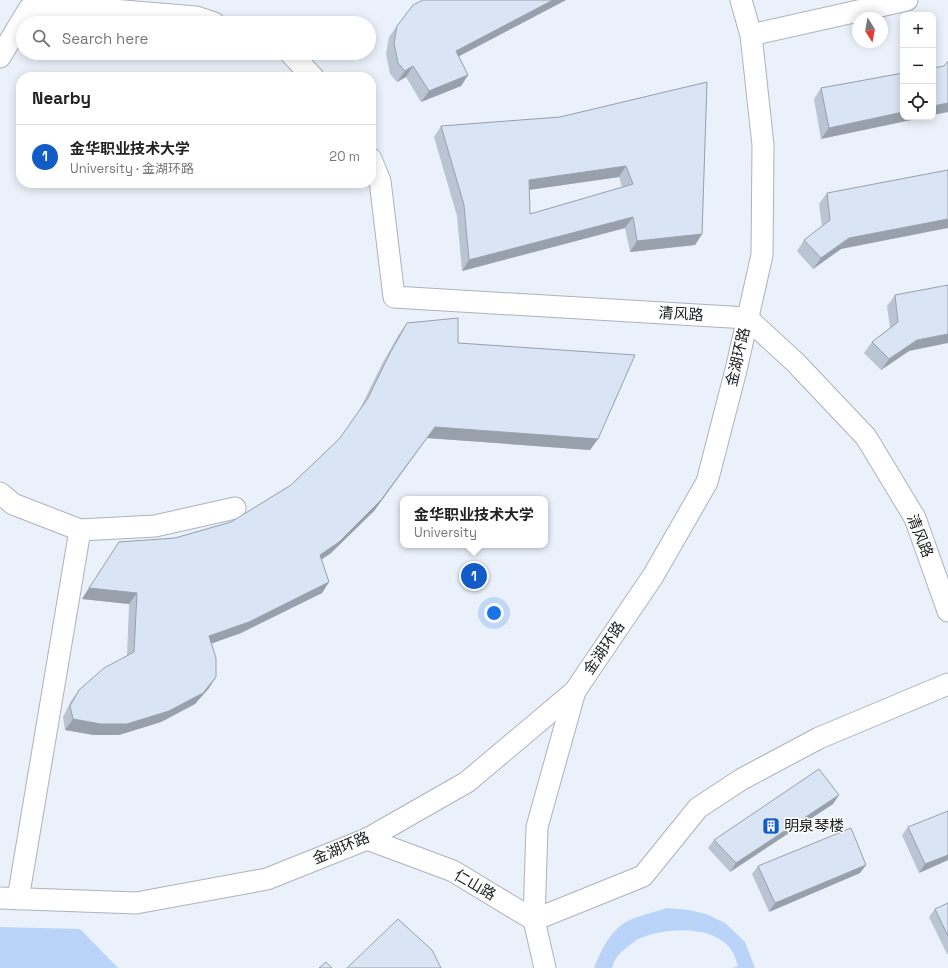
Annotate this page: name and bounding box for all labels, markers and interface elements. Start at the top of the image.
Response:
north arrow [852,12,888,48]
map controls [900,12,936,120]
button: + [900,12,936,48]
search box [16,16,376,60]
icon: search [30,27,52,49]
text: Search here [62,29,148,48]
button: − [900,48,936,84]
button: locate [900,84,936,120]
text: Nearby [32,87,91,109]
text: 金华职业技术大学 [70,139,190,158]
text: 1 [42,148,48,165]
text: 20 m [329,148,360,165]
text: University · 金湖环路 [70,160,194,177]
street label: 清风路 [658,303,704,324]
street label: 金湖环路 [722,326,754,388]
popup [400,496,548,548]
text: 金华职业技术大学 [414,505,534,524]
street label: 清风路 [903,511,938,560]
text: University [414,524,477,541]
pin: 1 [461,561,487,591]
your location [484,603,504,623]
street label: 金湖环路 [579,618,628,678]
building icon: 明泉琴楼 [761,816,781,836]
place label: 明泉琴楼 [784,816,844,835]
street label: 金湖环路 [309,827,372,868]
street label: 仁山路 [451,865,499,904]

